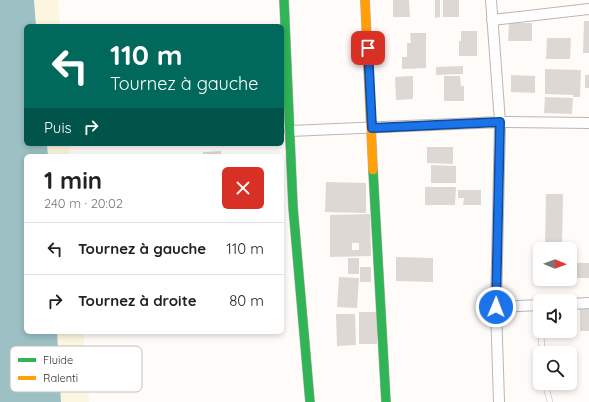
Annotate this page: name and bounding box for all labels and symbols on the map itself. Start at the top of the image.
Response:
pin [351,31,385,65]
north arrow [533,242,577,286]
position arrow [475,286,517,328]
legend [10,346,142,392]
text: Fluide [43,353,73,367]
text: Ralenti [43,371,78,385]

